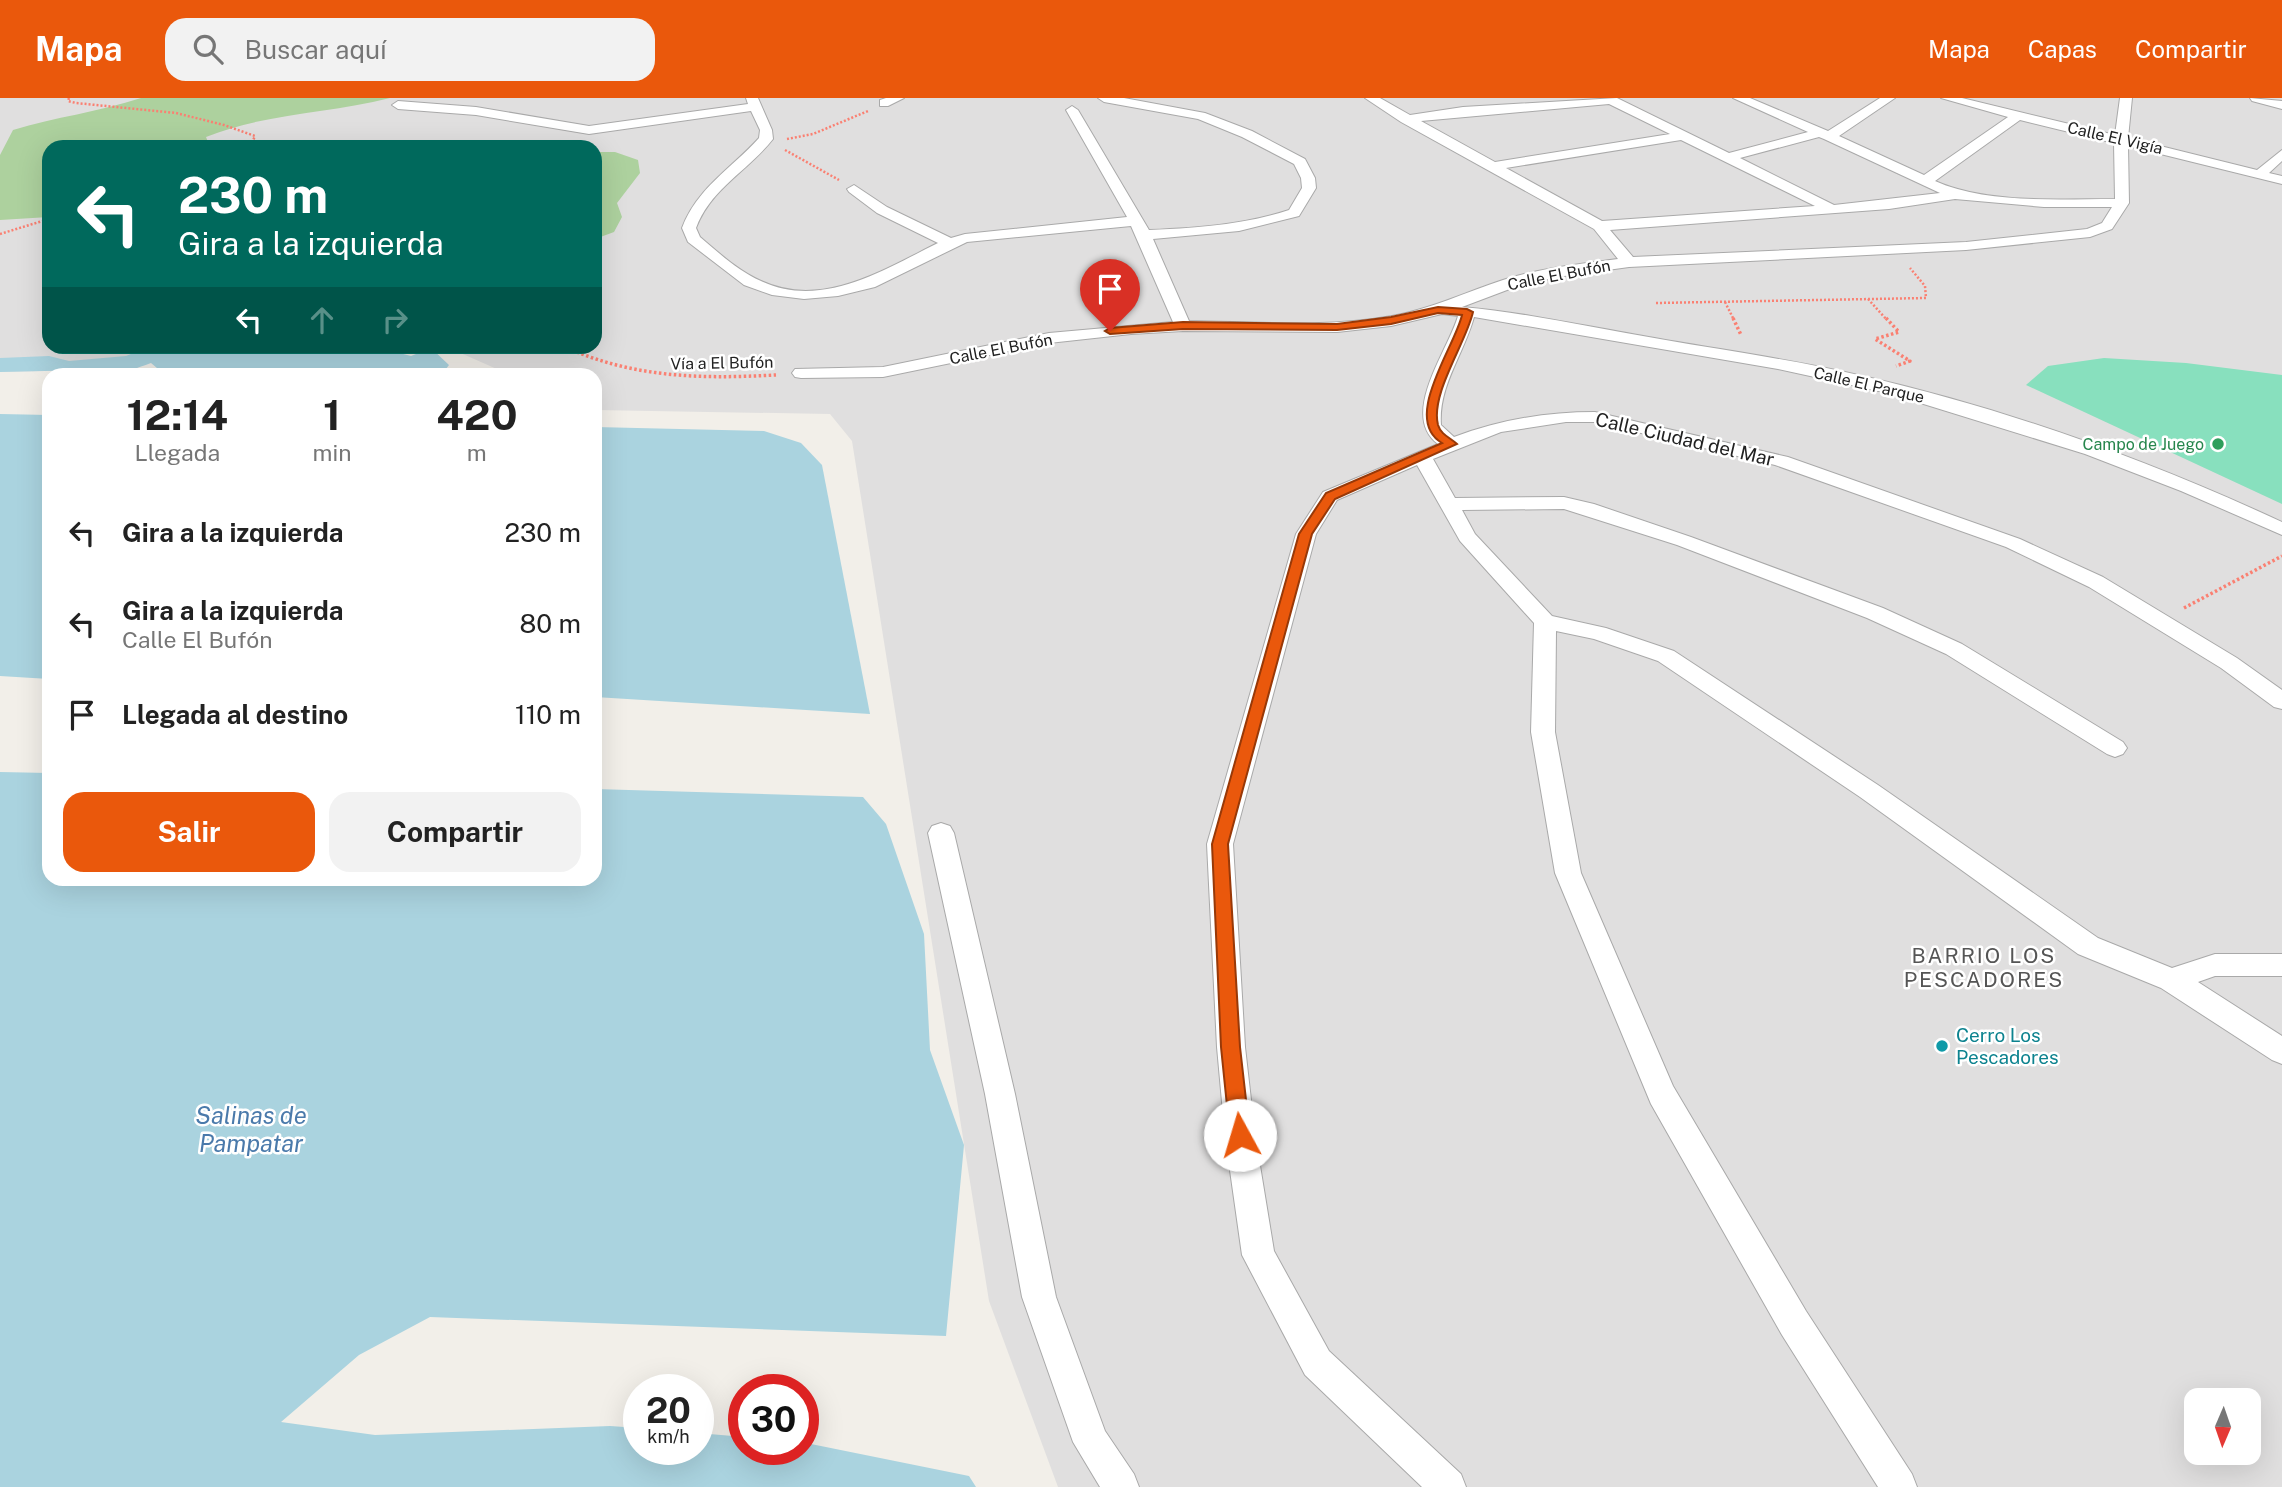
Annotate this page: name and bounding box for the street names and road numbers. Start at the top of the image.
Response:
street label: Calle El Vigía [2066,118,2164,158]
street label: Calle El Bufón [1506,256,1612,294]
street label: Calle El Bufón [948,330,1054,368]
street label: Vía a El Bufón [670,353,774,373]
street label: Calle El Parque [1812,363,1926,407]
street label: Calle Ciudad del Mar [1593,408,1777,470]

